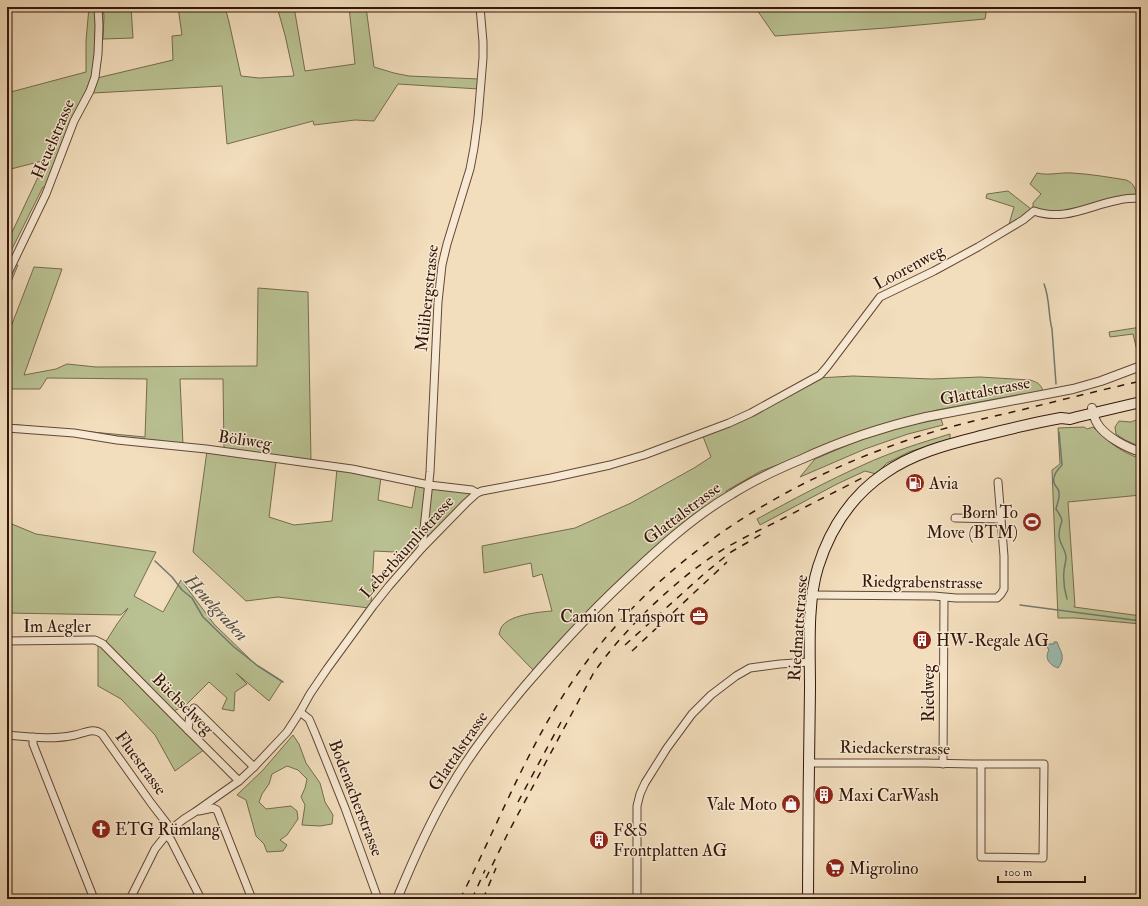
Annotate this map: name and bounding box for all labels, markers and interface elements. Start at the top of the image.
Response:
street label: Heuelstrasse [27,96,79,182]
street label: Loorenweg [870,239,948,294]
street label: Mülibergstrasse [411,244,443,352]
street label: Glattalstrasse [938,372,1032,410]
street label: Böliweg [217,426,274,454]
fuel station icon: Avia [904,472,926,494]
place label: Avia [928,473,959,494]
street label: Glattalstrasse [639,477,725,549]
street label: Leberbäumlistrasse [355,491,459,603]
place label: Born To Move (BTM) [927,502,1018,543]
sports icon: Born To Move (BTM) [1021,511,1043,533]
water label: Heuelgraben [179,569,253,646]
street label: Riedgrabenstrasse [861,570,983,594]
street label: Riedmattstrasse [784,574,812,682]
office icon: Camion Transport [688,605,710,627]
place label: Camion Transport [560,606,685,628]
street label: Im Aegler [23,616,91,637]
building icon: HW-Regale AG [911,629,933,651]
place label: HW-Regale AG [936,630,1049,651]
street label: Riedweg [918,663,939,722]
street label: Büchselweg [148,669,219,740]
street label: Glattalstrasse [424,707,492,795]
street label: Fluestrasse [111,727,171,799]
street label: Bodenacherstrasse [324,737,388,859]
street label: Riedackerstrasse [839,737,951,759]
building icon: Maxi CarWash [813,784,835,806]
place label: Maxi CarWash [838,785,939,806]
shop icon: Vale Moto [780,793,802,815]
place label: Vale Moto [707,794,777,815]
church icon: ETG Rümlang [90,818,112,840]
place label: ETG Rümlang [115,819,221,840]
place label: F&S Frontplatten AG [613,820,727,862]
building icon: F&S Frontplatten AG [588,829,610,851]
supermarket icon: Migrolino [824,857,846,879]
place label: Migrolino [849,858,919,879]
scale bar [998,858,1085,884]
text: 100 m [1004,865,1033,880]

